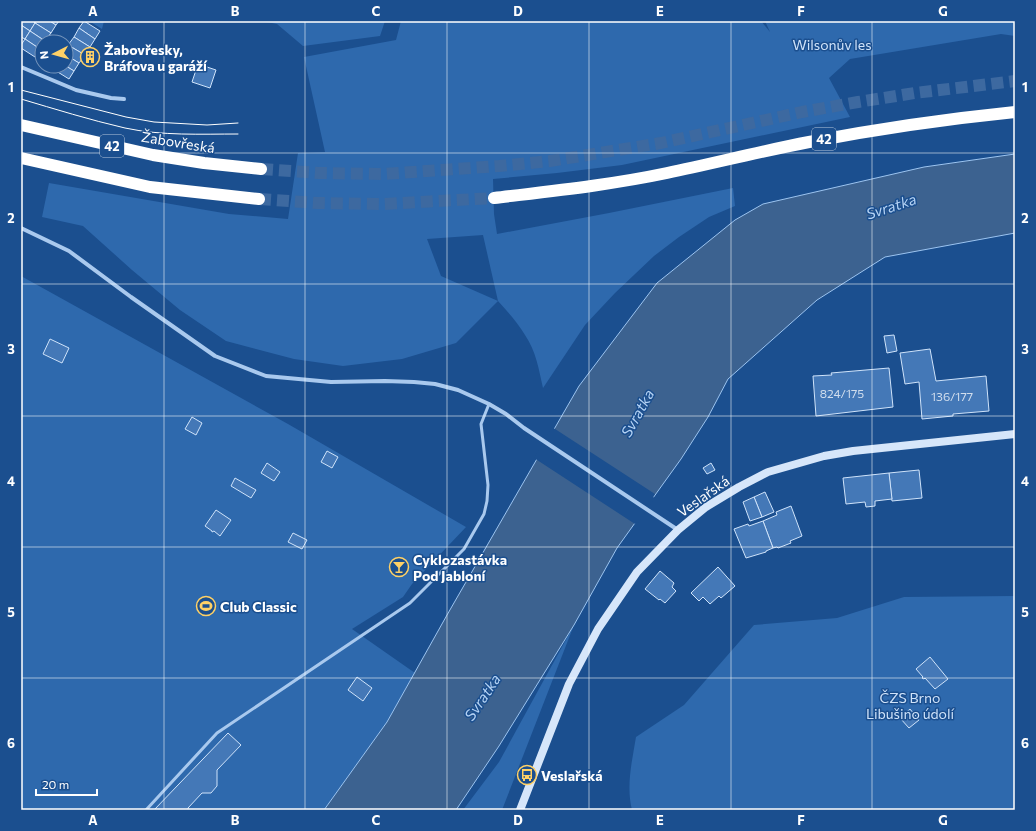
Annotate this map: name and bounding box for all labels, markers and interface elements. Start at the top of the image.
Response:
text: A [88,3,98,19]
text: B [231,3,240,19]
text: C [372,3,381,19]
text: D [513,3,523,19]
text: E [656,3,664,19]
text: F [797,3,805,19]
text: G [938,3,948,19]
north arrow [34,34,74,74]
park label: Wilsonův les [792,36,872,53]
place label: Žabovřesky, Bráfova u garáží [104,41,208,74]
building icon: Žabovřesky, Bráfova u garáží [79,46,101,68]
text: N [37,50,50,60]
text: 1 [8,79,14,95]
text: 1 [1022,79,1028,95]
street label: Žabovřeská [140,128,216,156]
road number: 42 [812,128,836,150]
road number: 42 [100,135,124,157]
water label: Svratka [864,189,919,223]
text: 2 [7,210,15,226]
text: 2 [1021,210,1029,226]
text: 3 [7,341,15,357]
text: 3 [1021,341,1029,357]
water label: Svratka [617,386,658,440]
house number: 824/175 [820,386,864,400]
house number: 136/177 [931,389,973,403]
street label: Veslařská [674,472,732,520]
text: 4 [7,473,15,489]
text: 4 [1021,473,1029,489]
place label: Cyklozastávka Pod Jabloní [413,551,507,584]
bar icon: Cyklozastávka Pod Jabloní [388,556,410,578]
sports icon: Club Classic [195,595,217,617]
place label: Club Classic [220,598,297,615]
text: 5 [7,604,15,620]
text: 5 [1021,604,1029,620]
water label: Svratka [460,670,504,724]
park label: ČZS Brno Libušino údolí [866,689,954,722]
text: 6 [7,735,15,751]
text: 6 [1021,735,1029,751]
bus stop icon: Veslařská [516,764,538,786]
place label: Veslařská [541,767,603,784]
scale bar [36,771,97,797]
text: 20 m [42,777,69,791]
text: A [88,812,98,828]
text: B [231,812,240,828]
text: C [372,812,381,828]
text: D [513,812,523,828]
text: E [656,812,664,828]
text: F [797,812,805,828]
text: G [938,812,948,828]

